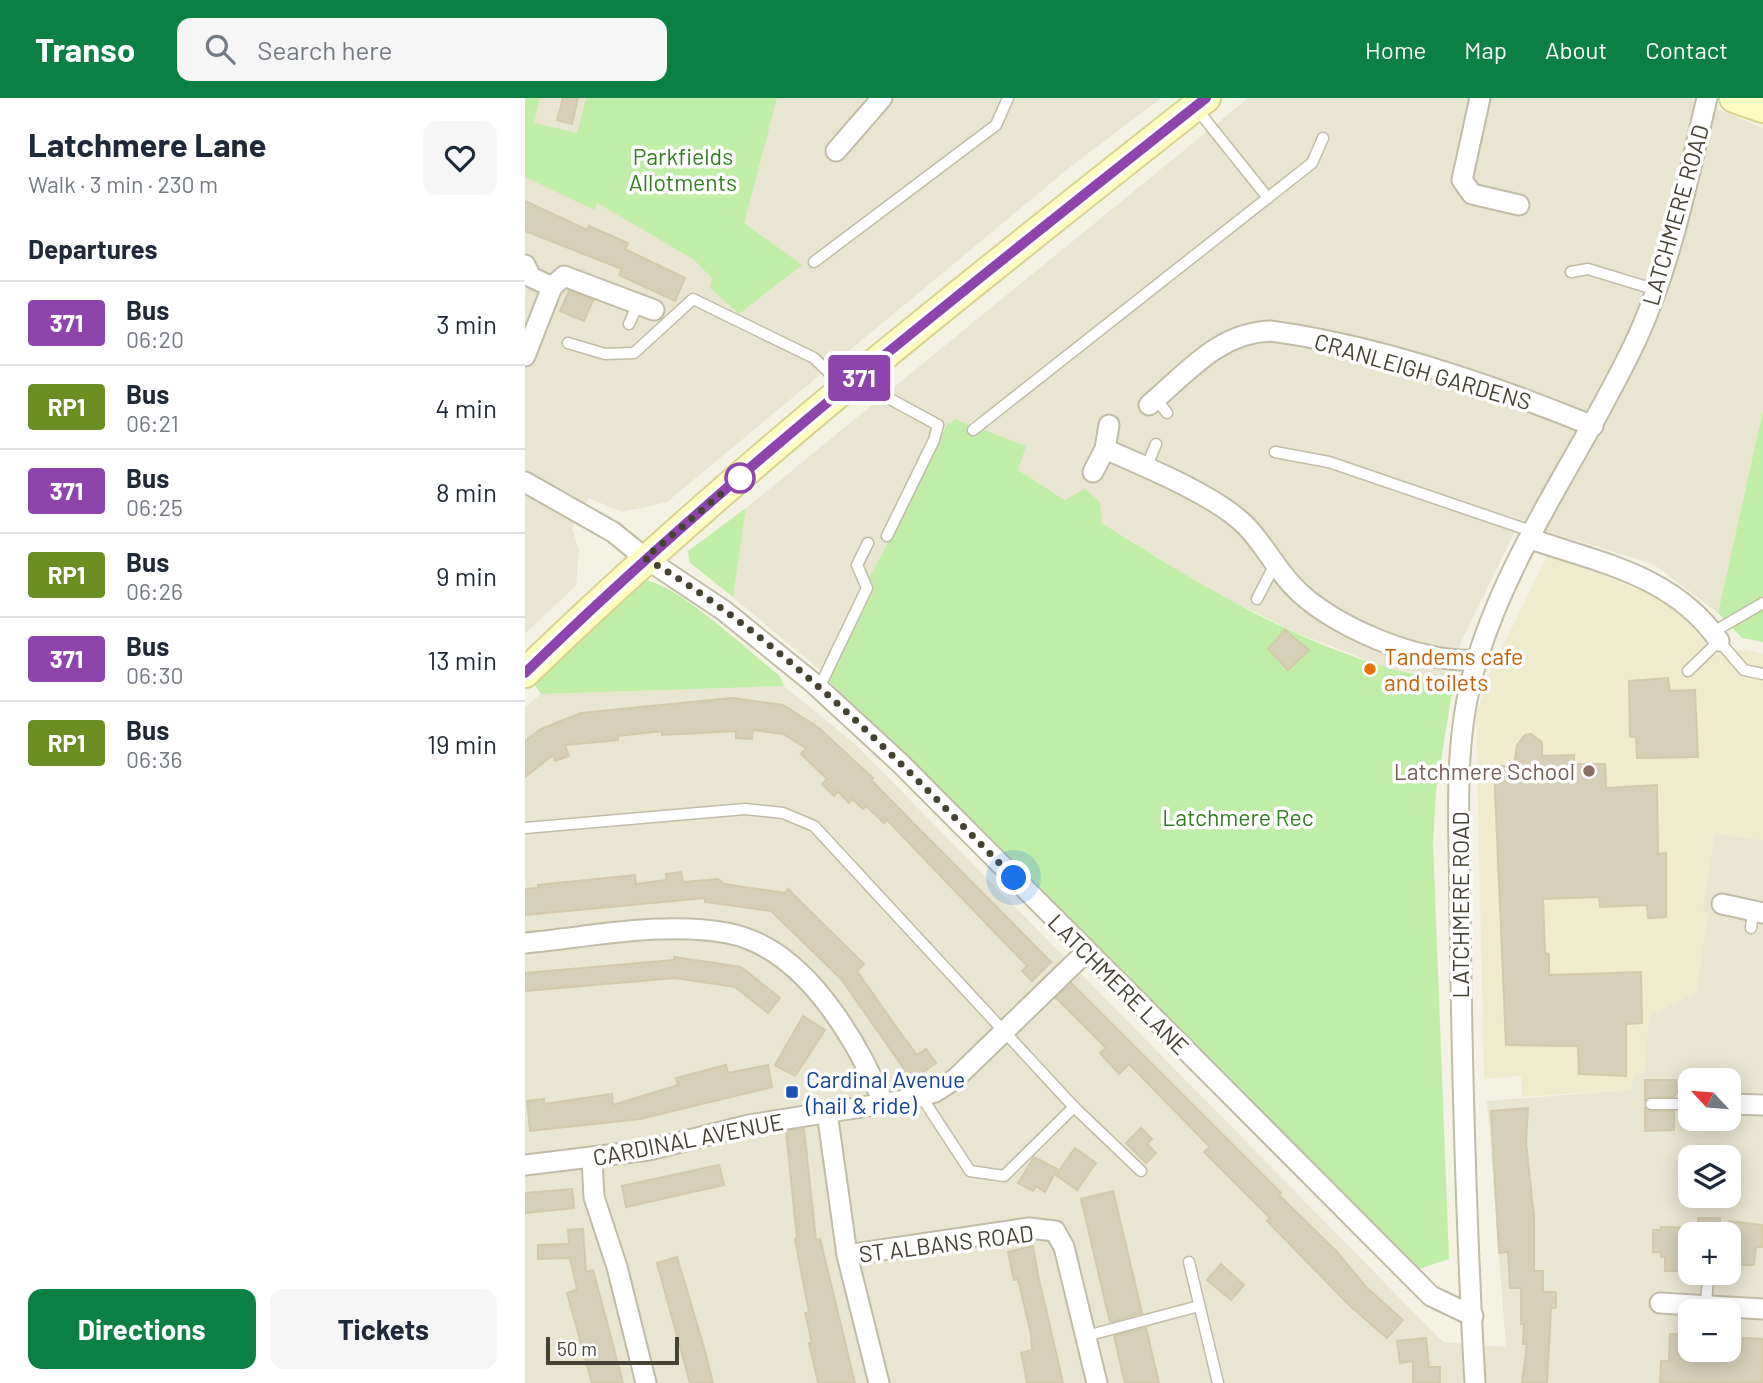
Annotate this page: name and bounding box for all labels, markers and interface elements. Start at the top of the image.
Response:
search box [177,18,667,81]
text: Transo [35,29,135,69]
icon: search [201,30,239,68]
text: Search here [257,34,392,65]
text: Home [1365,35,1426,64]
text: Map [1464,35,1507,64]
text: About [1545,35,1607,64]
text: Contact [1645,35,1728,64]
button: heart [423,121,497,195]
street label: LATCHMERE ROAD [1636,121,1714,309]
text: Latchmere Lane [28,124,267,164]
park label: Parkfields Allotments [629,142,737,196]
text: Walk · 3 min · 230 m [28,170,218,198]
text: Departures [28,233,158,264]
text: Bus [126,294,169,325]
text: 371 [50,308,83,337]
text: 3 min [436,308,497,339]
text: 06:20 [126,325,184,353]
street label: CRANLEIGH GARDENS [1311,327,1535,415]
line badge: 371 [819,355,899,401]
text: 371 [842,363,876,392]
text: Bus [126,378,169,409]
text: RP1 [48,392,85,421]
text: 4 min [435,392,497,423]
text: 06:21 [126,409,179,437]
text: Bus [126,462,169,493]
unlabelled marker [725,463,755,493]
text: 371 [50,476,83,505]
text: 8 min [436,476,497,507]
text: 06:25 [126,493,183,521]
text: Bus [126,546,169,577]
text: RP1 [48,560,85,589]
text: 9 min [436,560,497,591]
text: 06:26 [126,577,183,605]
text: Bus [126,630,169,661]
place label: Tandems cafe and toilets [1384,642,1523,696]
text: 371 [50,644,83,673]
text: 13 min [427,644,497,675]
text: 06:30 [126,661,183,689]
marker: Tandems cafe and toilets [1362,661,1378,677]
text: Bus [126,714,169,745]
text: RP1 [48,728,85,757]
text: 19 min [427,728,497,759]
text: 06:36 [126,745,182,773]
place label: Latchmere School [1394,757,1575,785]
marker: Latchmere School [1581,763,1597,779]
park label: Latchmere Rec [1162,803,1314,831]
street label: LATCHMERE ROAD [1446,812,1474,998]
your location [996,860,1031,895]
street label: LATCHMERE LANE [1043,908,1195,1060]
place label: Cardinal Avenue (hail & ride) [805,1065,965,1119]
north arrow [1678,1068,1741,1130]
map controls [1678,1068,1741,1362]
marker: Cardinal Avenue (hail & ride) [784,1084,800,1100]
street label: CARDINAL AVENUE [590,1107,786,1171]
button: layers [1678,1145,1741,1208]
street label: ST ALBANS ROAD [857,1218,1035,1268]
button: + [1678,1222,1741,1285]
button: Directions [28,1289,256,1369]
button: Tickets [270,1289,497,1369]
button: − [1678,1299,1741,1362]
scale bar [546,1334,679,1366]
text: 50 m [557,1337,597,1360]

